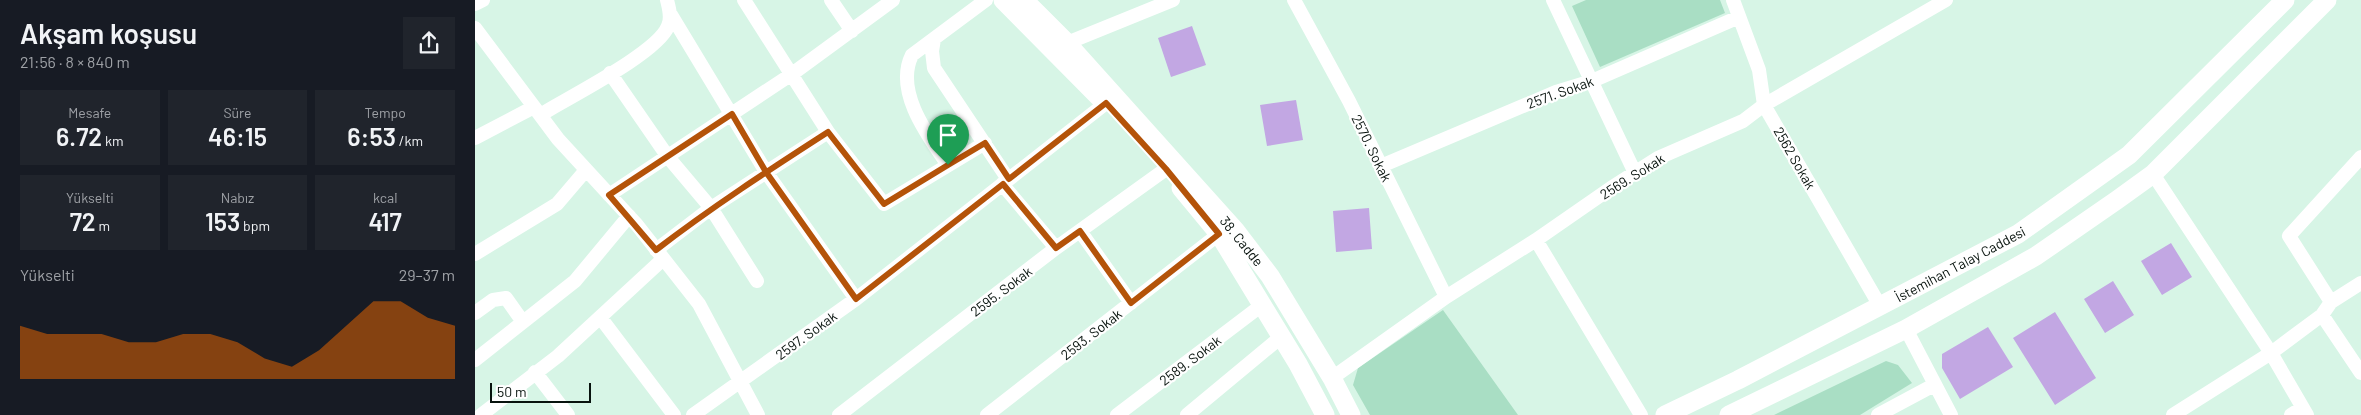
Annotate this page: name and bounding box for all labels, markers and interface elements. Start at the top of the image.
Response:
text: Akşam koşusu [20,16,197,50]
button: share [403,17,455,69]
text: 21:56 · 8 × 840 m [20,52,130,71]
street label: 2571. Sokak [1524,72,1596,112]
text: Mesafe [68,104,111,121]
text: Süre [223,104,252,121]
text: Tempo [365,104,406,121]
street label: 2570. Sokak [1348,112,1396,184]
pin [927,114,969,165]
text: 6.72 [56,121,102,151]
text: 46:15 [208,121,267,151]
text: 6:53 [347,121,396,151]
icon: arrive [934,121,962,149]
street label: 2562 Sokak [1770,124,1820,192]
text: km [102,132,124,149]
text: /km [396,132,423,149]
street label: 2569. Sokak [1597,150,1667,202]
text: Yükselti [66,189,114,206]
text: Nabız [221,189,254,206]
text: kcal [373,189,397,206]
text: 72 [70,206,96,236]
text: 153 [205,206,240,236]
text: 417 [369,206,402,236]
street label: 38. Cadde [1217,213,1267,269]
text: m [96,217,110,234]
text: bpm [240,217,270,234]
street label: İstemihan Talay Caddesi [1892,223,2028,305]
street label: 2595. Sokak [967,262,1035,320]
text: Yükselti [20,265,74,284]
text: 29–37 m [399,265,455,284]
street label: 2593. Sokak [1057,305,1125,363]
street label: 2597. Sokak [772,307,840,363]
street label: 2589. Sokak [1156,331,1224,389]
scale bar [490,380,591,403]
text: 50 m [497,383,526,400]

